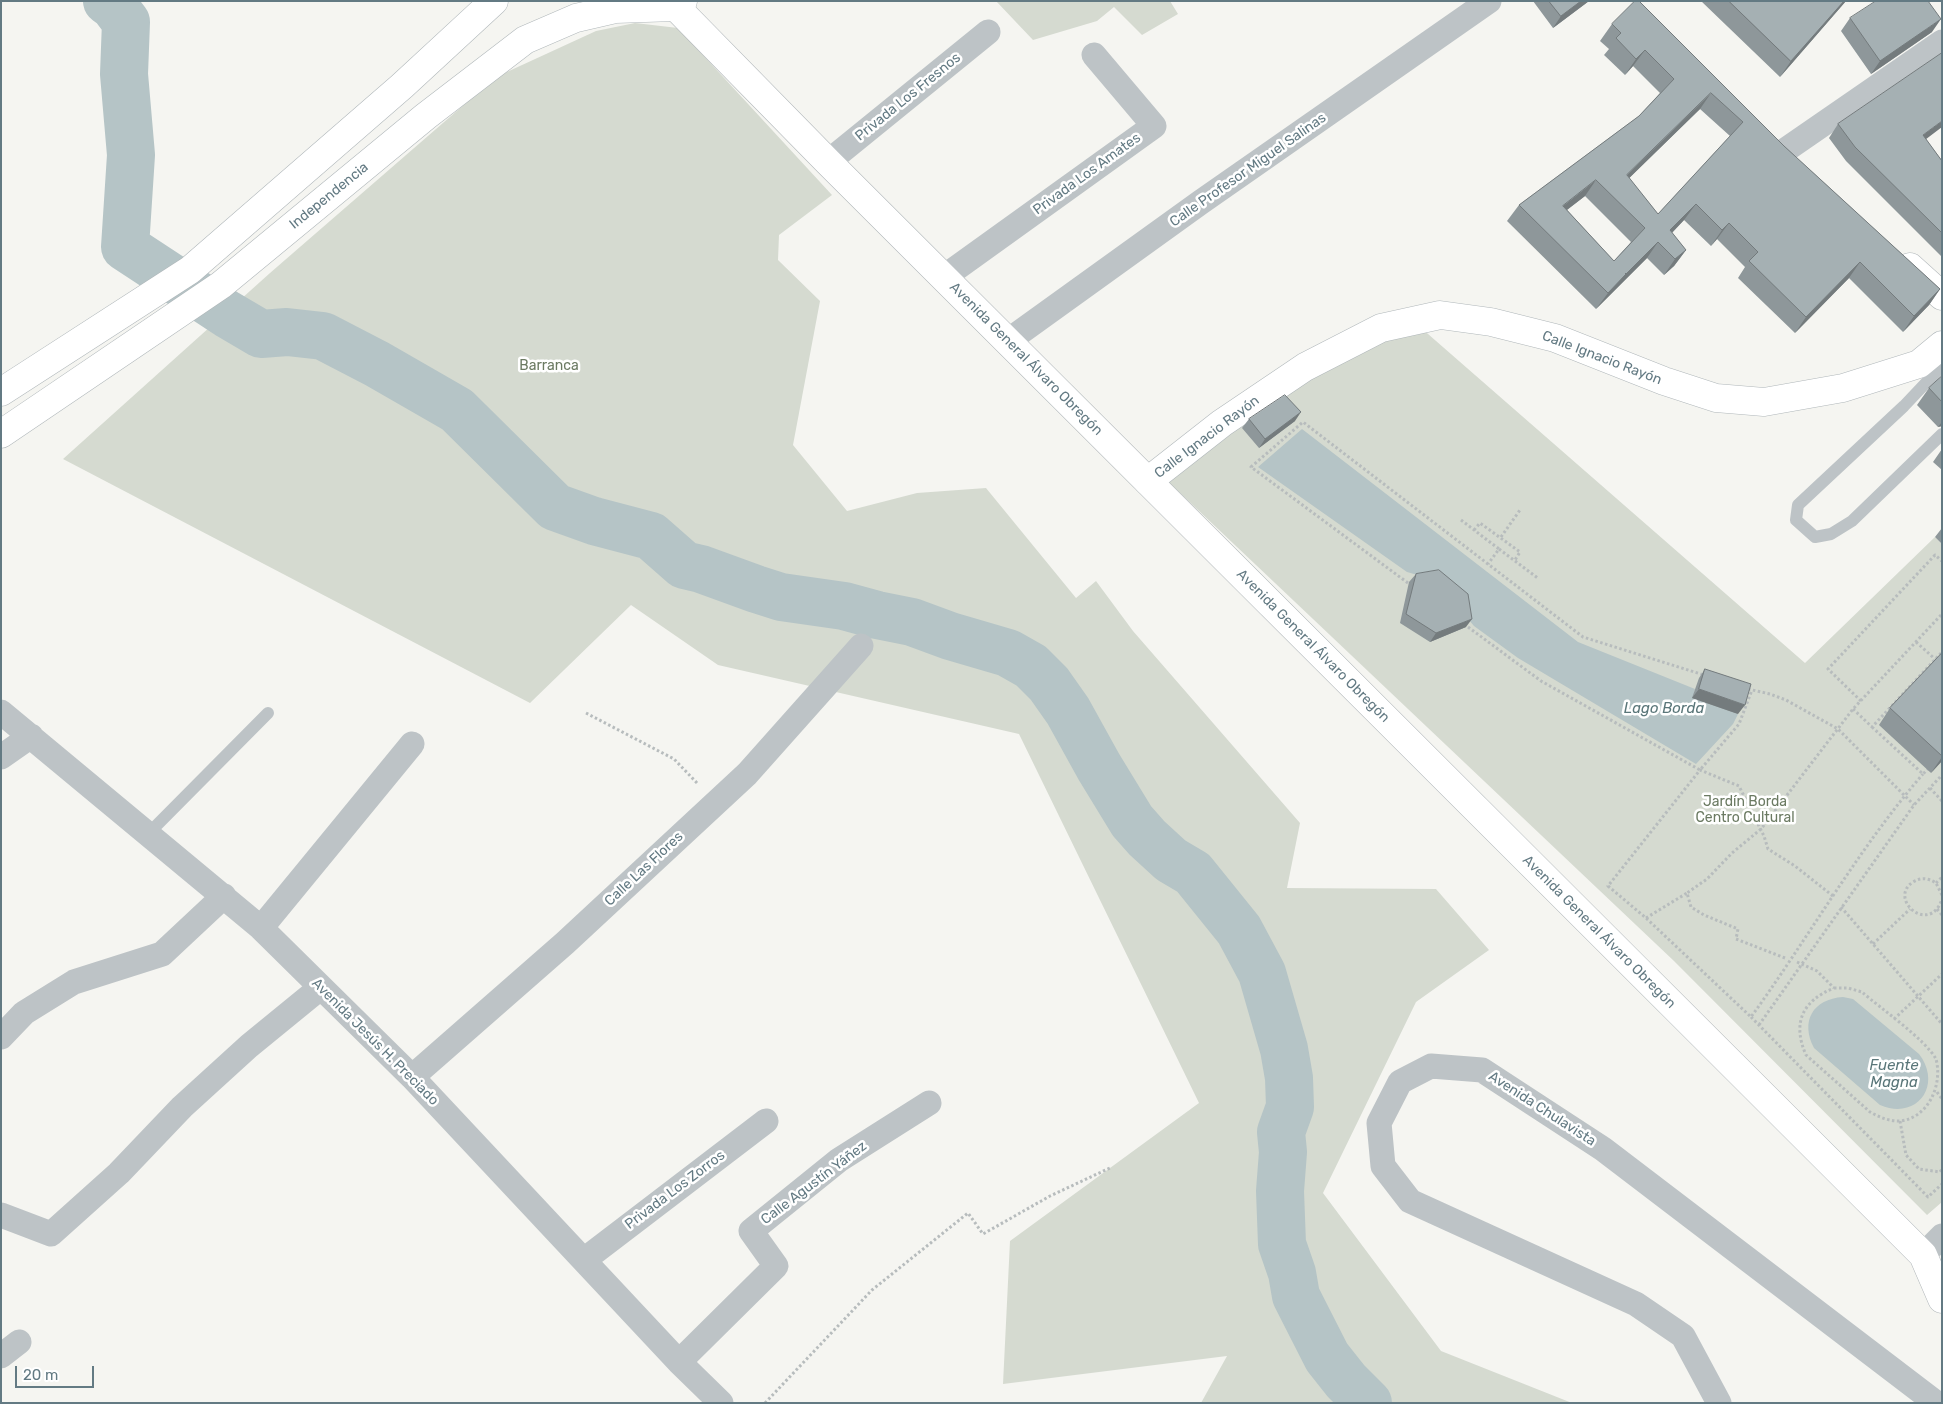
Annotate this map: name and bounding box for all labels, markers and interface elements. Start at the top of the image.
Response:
street label: Privada Los Fresnos [852,49,964,145]
street label: Calle Profesor Miguel Salinas [1167,110,1329,230]
street label: Privada Los Amates [1030,129,1144,219]
street label: Independencia [286,159,372,233]
street label: Avenida General Álvaro Obregón [946,279,1106,439]
street label: Calle Ignacio Rayón [1540,327,1664,389]
park label: Barranca [519,358,579,374]
street label: Calle Ignacio Rayón [1151,392,1263,482]
street label: Avenida General Álvaro Obregón [1233,566,1393,726]
water label: Lago Borda [1624,700,1704,718]
park label: Jardín Borda Centro Cultural [1695,794,1795,826]
street label: Calle Las Flores [601,828,687,910]
street label: Avenida General Álvaro Obregón [1519,852,1679,1012]
street label: Avenida Jesús H. Preciado [308,975,442,1109]
water label: Fuente Magna [1869,1057,1919,1092]
street label: Avenida Chulavista [1485,1068,1599,1150]
street label: Calle Agustín Yáñez [758,1138,870,1228]
street label: Privada Los Zorros [622,1147,728,1233]
scale bar [18,1356,96,1388]
text: 20 m [23,1366,58,1384]

